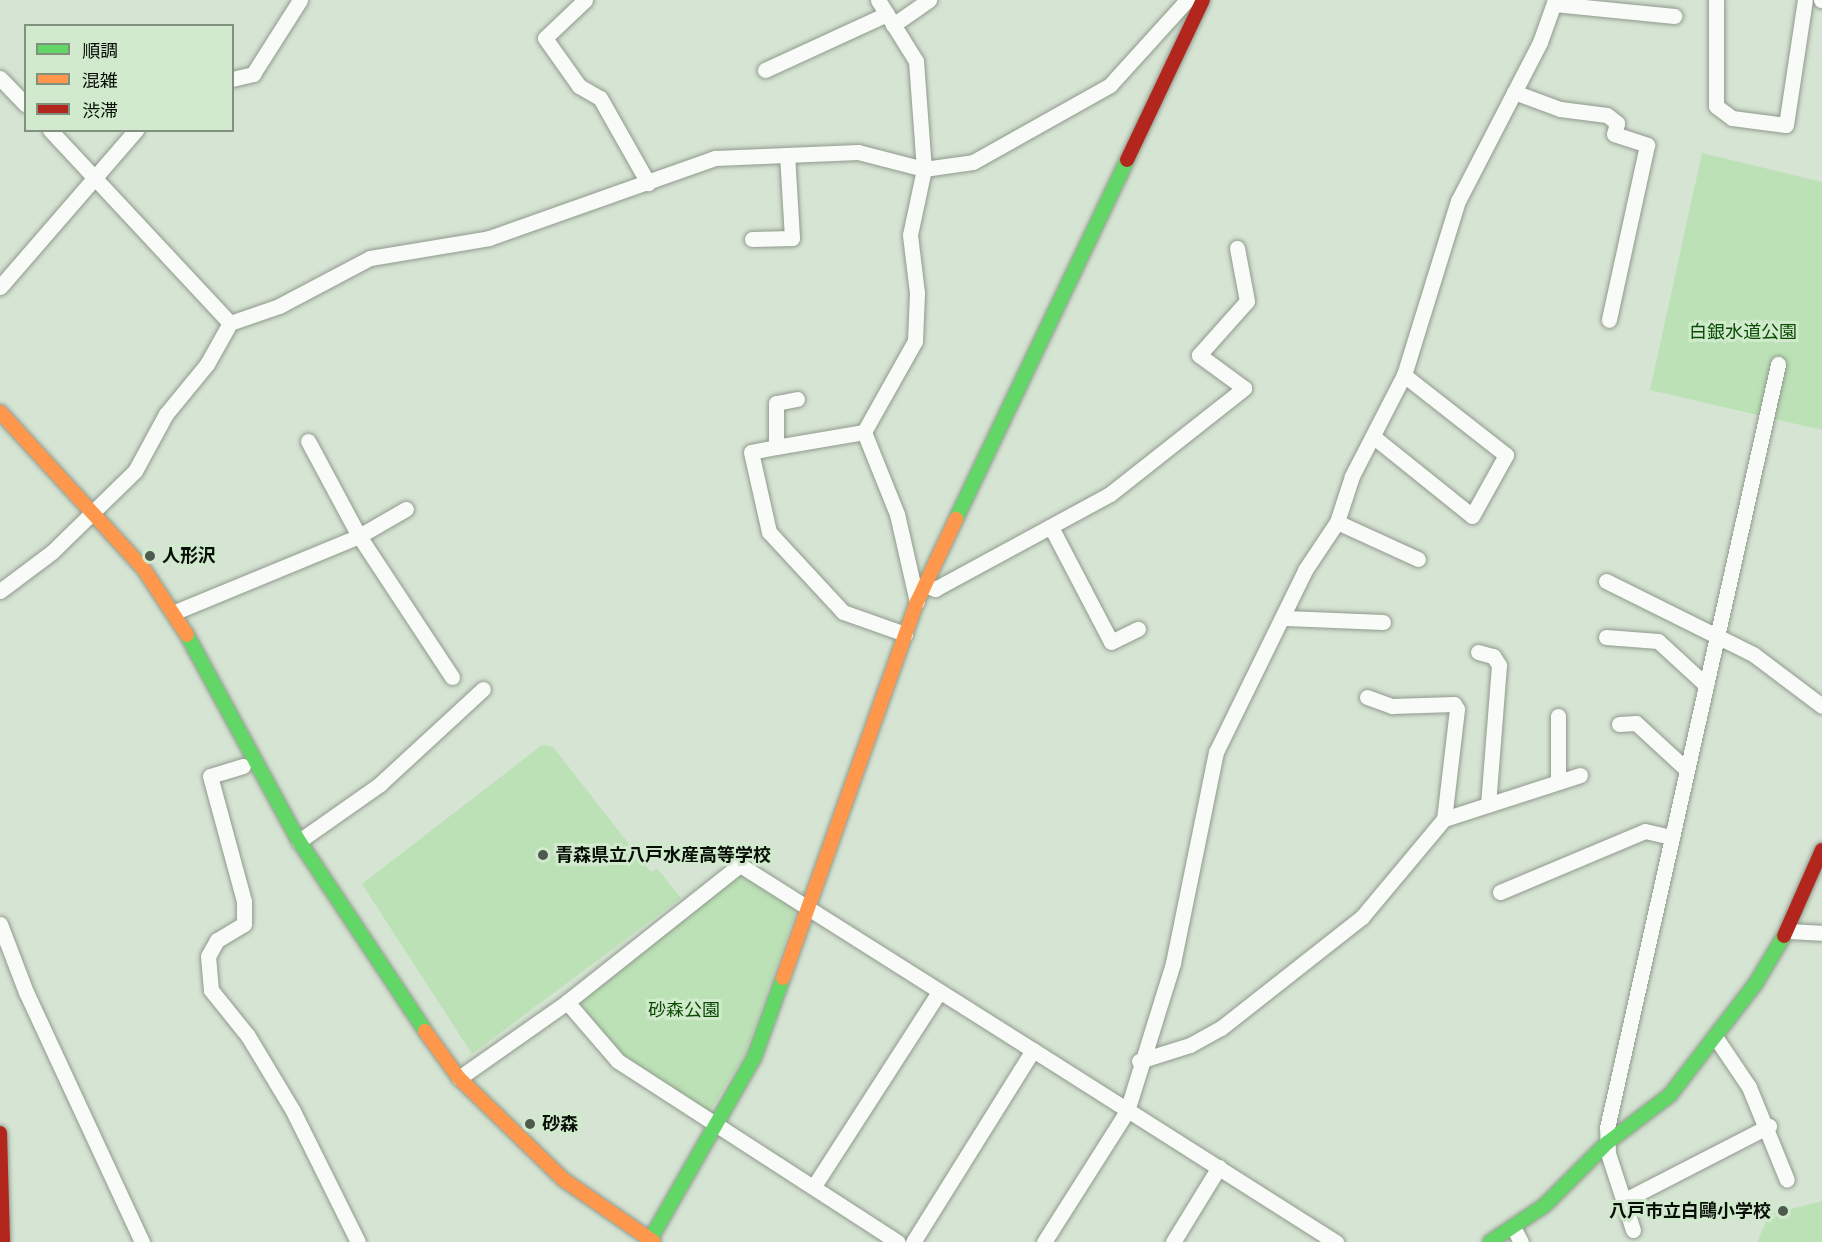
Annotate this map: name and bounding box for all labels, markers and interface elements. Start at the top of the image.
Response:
legend [24,24,234,132]
text: 順調 [82,40,118,62]
text: 混雑 [82,70,118,92]
text: 渋滞 [82,100,118,122]
park label: 白銀水道公園 [1689,321,1797,343]
place label: 人形沢 [162,545,216,567]
marker: 人形沢 [143,549,157,563]
place label: 青森県立八戸水産高等学校 [555,844,771,866]
marker: 青森県立八戸水産高等学校 [536,848,550,862]
park label: 砂森公園 [648,999,720,1021]
place label: 砂森 [542,1113,578,1135]
marker: 砂森 [523,1117,537,1131]
place label: 八戸市立白鷗小学校 [1609,1200,1771,1222]
marker: 八戸市立白鷗小学校 [1776,1204,1790,1218]

